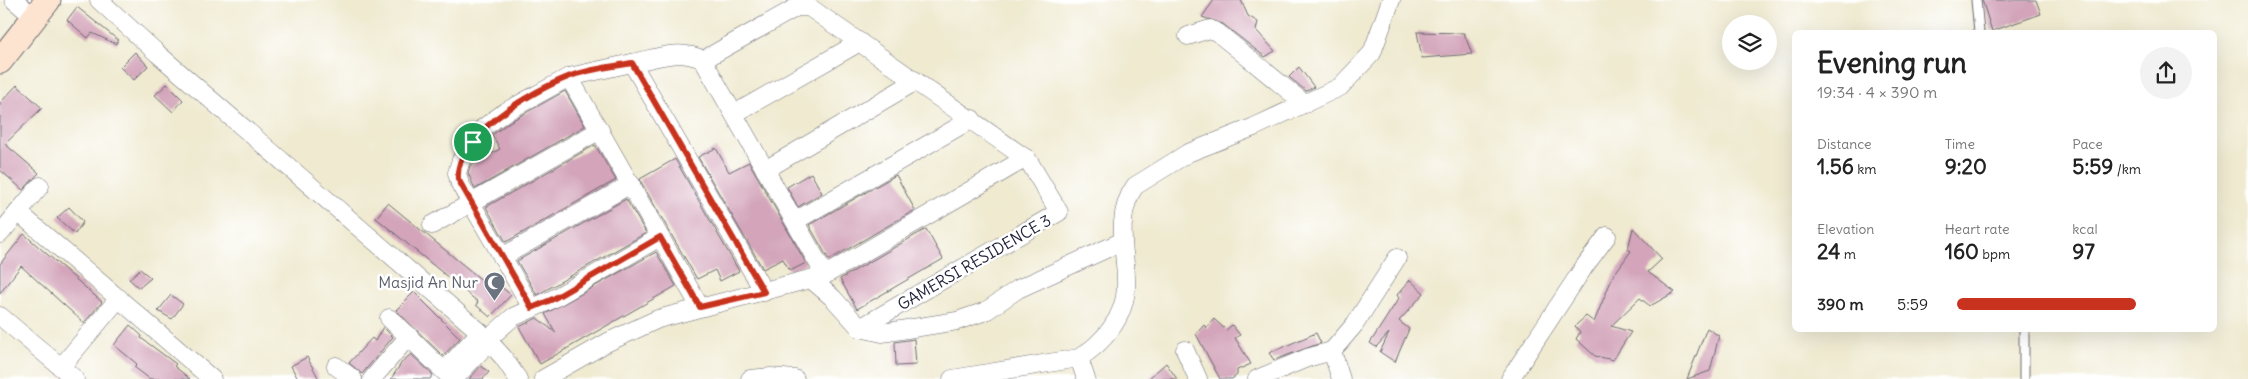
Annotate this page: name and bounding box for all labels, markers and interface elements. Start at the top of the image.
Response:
map controls [1722,15,1777,70]
button: layers [1722,15,1777,70]
text: Evening run [1817,45,1967,81]
button: share [2140,47,2192,99]
text: 19:34 · 4 × 390 m [1817,82,1937,102]
pin [452,121,494,163]
icon: arrive [459,128,487,156]
text: Distance [1817,135,1872,153]
text: Time [1945,135,1975,153]
text: Pace [2072,135,2103,153]
text: 1.56 [1817,153,1854,180]
text: 9:20 [1945,153,1987,180]
text: 5:59 [2072,153,2113,180]
text: km [1854,160,1877,178]
text: /km [2113,160,2141,178]
street label: GAMERSI RESIDENCE 3 [894,210,1054,314]
text: Elevation [1817,220,1874,238]
text: Heart rate [1945,220,2010,238]
text: kcal [2072,220,2098,238]
text: 24 [1817,238,1840,265]
text: 160 [1945,238,1979,265]
text: 97 [2072,238,2095,265]
text: m [1840,245,1856,263]
text: bpm [1979,245,2010,263]
mosque icon: Masjid An Nur [482,270,506,301]
place label: Masjid An Nur [378,272,478,292]
text: 390 m [1817,294,1864,314]
text: 5:59 [1897,294,1928,314]

